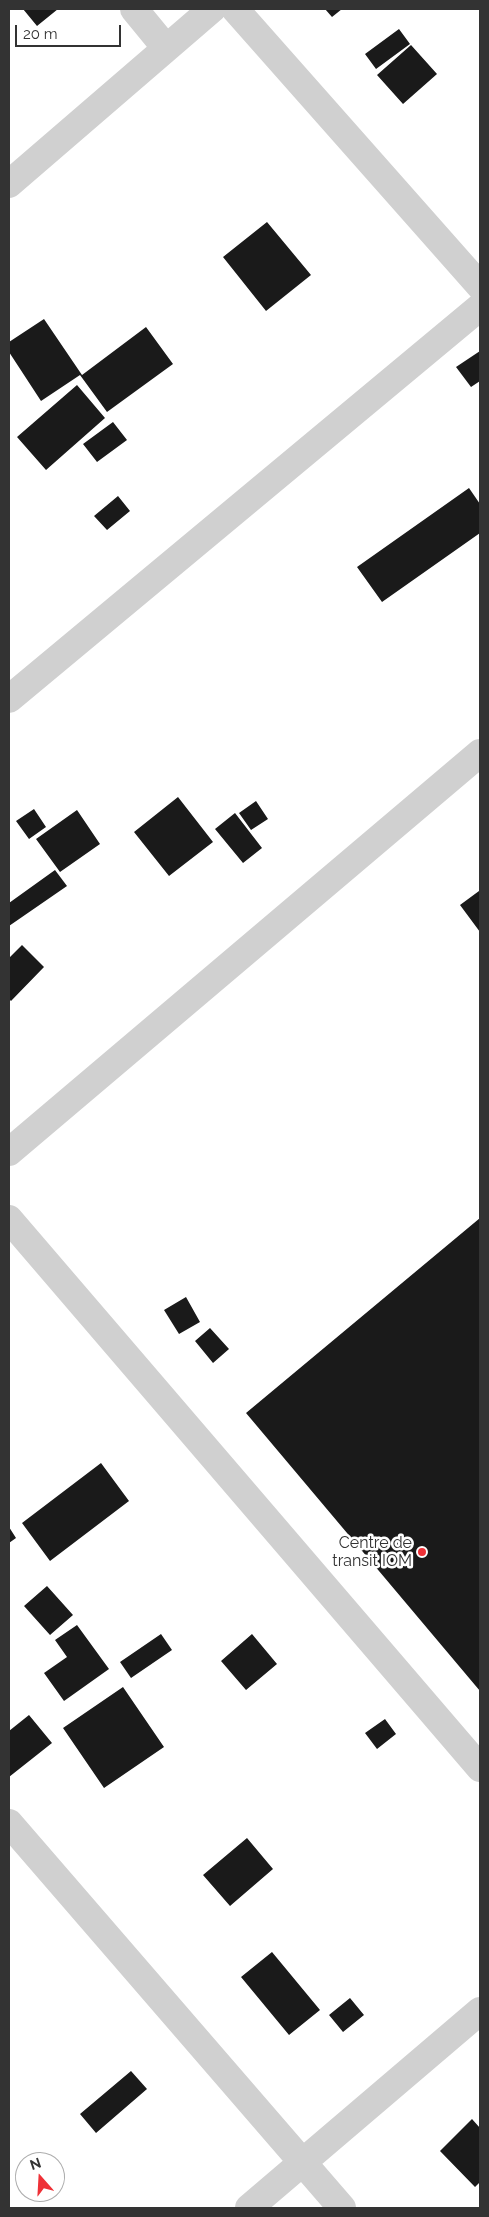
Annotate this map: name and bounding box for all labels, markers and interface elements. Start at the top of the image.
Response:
scale bar [18,15,124,47]
text: 20 m [23,25,58,43]
place label: Centre de transit IOM [332,1533,412,1571]
marker: Centre de transit IOM [416,1546,428,1558]
north arrow [15,2152,65,2202]
text: N [28,2154,43,2173]

